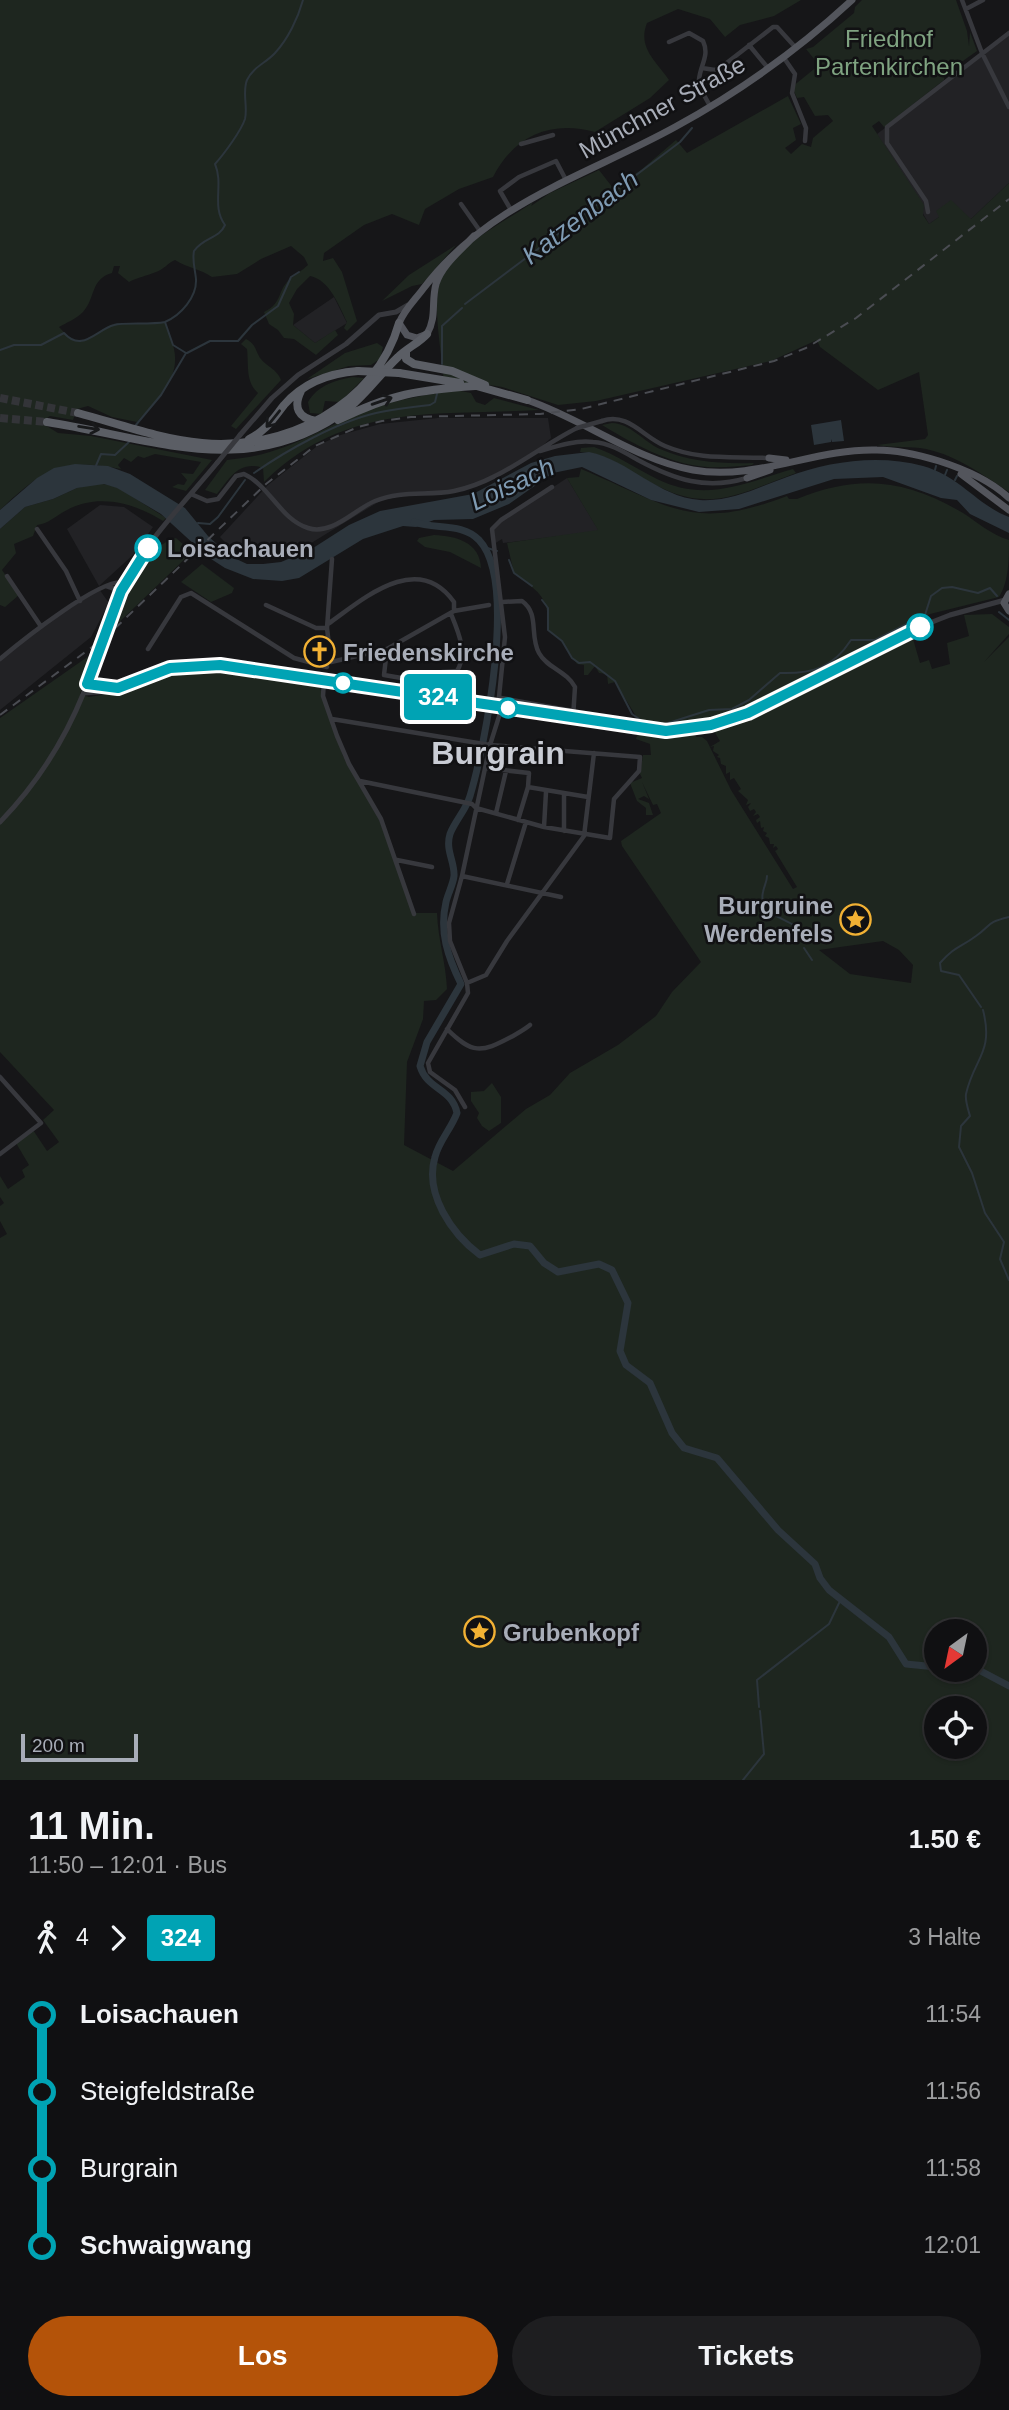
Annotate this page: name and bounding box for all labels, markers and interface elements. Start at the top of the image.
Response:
park label: Friedhof Partenkirchen [815,25,963,80]
street label: Münchner Straße [574,50,750,164]
water label: Katzenbach [516,164,644,270]
one-way arrow [370,394,392,406]
one-way arrow [265,410,281,428]
one-way arrow [77,422,100,435]
water label: Loisach [465,451,559,517]
marker: Loisachauen [135,535,161,561]
place label: Loisachauen [167,535,314,562]
unlabelled marker [907,614,933,640]
church icon: Friedenskirche [303,635,337,669]
place label: Friedenskirche [343,639,514,666]
unlabelled marker [333,673,353,693]
line badge: 324 [398,674,478,720]
text: 324 [418,683,458,710]
unlabelled marker [498,698,518,718]
district label: Burgrain [431,735,565,771]
place label: Burgruine Werdenfels [704,892,833,947]
place icon: Burgruine Werdenfels [839,902,873,936]
place icon: Grubenkopf [463,1615,497,1649]
place label: Grubenkopf [503,1619,640,1646]
north arrow [924,1619,987,1682]
map controls [924,1619,987,1759]
button: locate [924,1696,987,1759]
scale bar [21,1731,138,1763]
text: 200 m [32,1735,85,1756]
text: 11 Min. [28,1805,155,1847]
text: 1.50 € [909,1824,981,1854]
text: 11:50 – 12:01 · Bus [28,1852,227,1878]
icon: walk [28,1919,66,1957]
icon: forward [99,1919,137,1957]
text: 4 [76,1924,89,1950]
text: 324 [161,1924,201,1951]
text: 3 Halte [908,1924,981,1950]
text: Loisachauen [80,1999,239,2029]
text: 11:54 [925,2001,981,2027]
text: Steigfeldstraße [80,2076,255,2106]
text: 11:56 [925,2078,981,2104]
text: Burgrain [80,2153,178,2183]
text: 11:58 [925,2155,981,2181]
text: Schwaigwang [80,2230,252,2260]
text: 12:01 [923,2232,981,2258]
button: Los [28,2316,498,2396]
button: Tickets [512,2316,981,2396]

